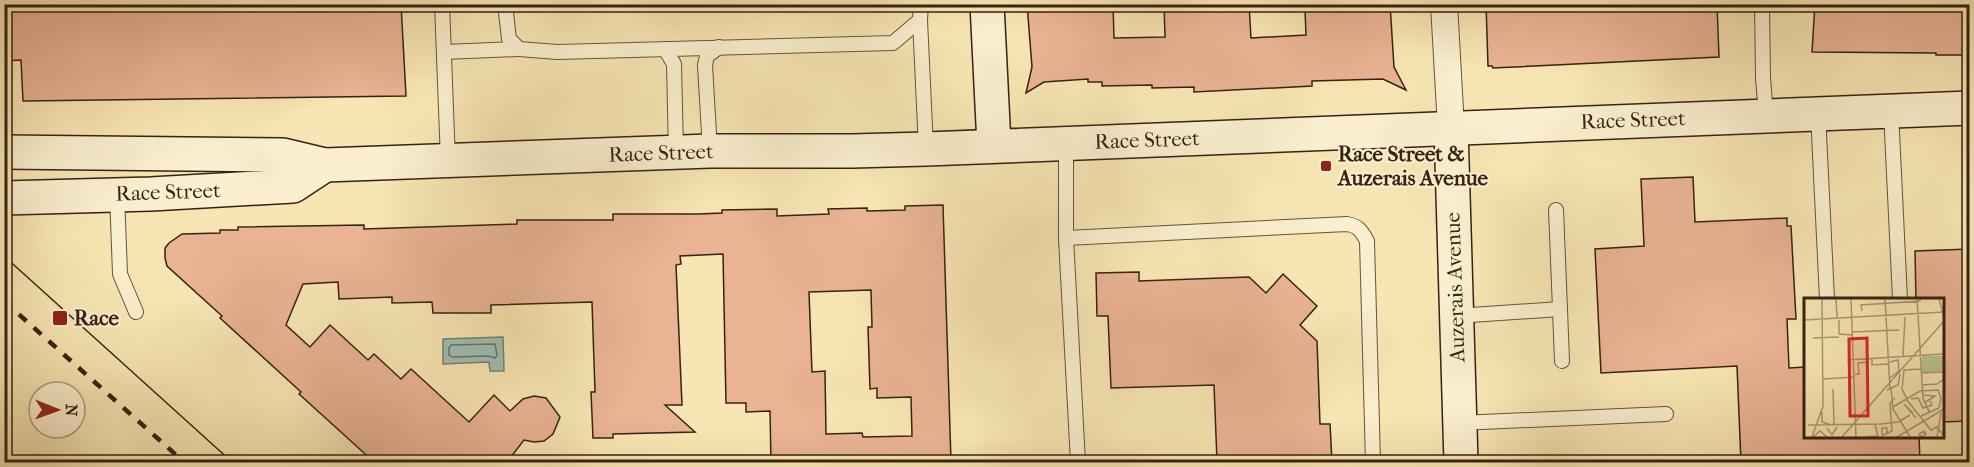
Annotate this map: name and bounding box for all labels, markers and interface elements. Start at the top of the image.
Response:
street label: Race Street [1580,106,1686,134]
street label: Race Street [1094,126,1200,154]
street label: Race Street [608,139,714,167]
place label: Race Street & Auzerais Avenue [1336,142,1488,190]
marker: Race Street & Auzerais Avenue [1319,159,1333,173]
street label: Race Street [115,178,221,206]
street label: Auzerais Avenue [1440,212,1470,363]
inset map [1804,298,1944,437]
place label: Race [74,306,120,330]
marker: Race [51,309,69,327]
north arrow [27,380,87,440]
text: N [62,404,81,417]

